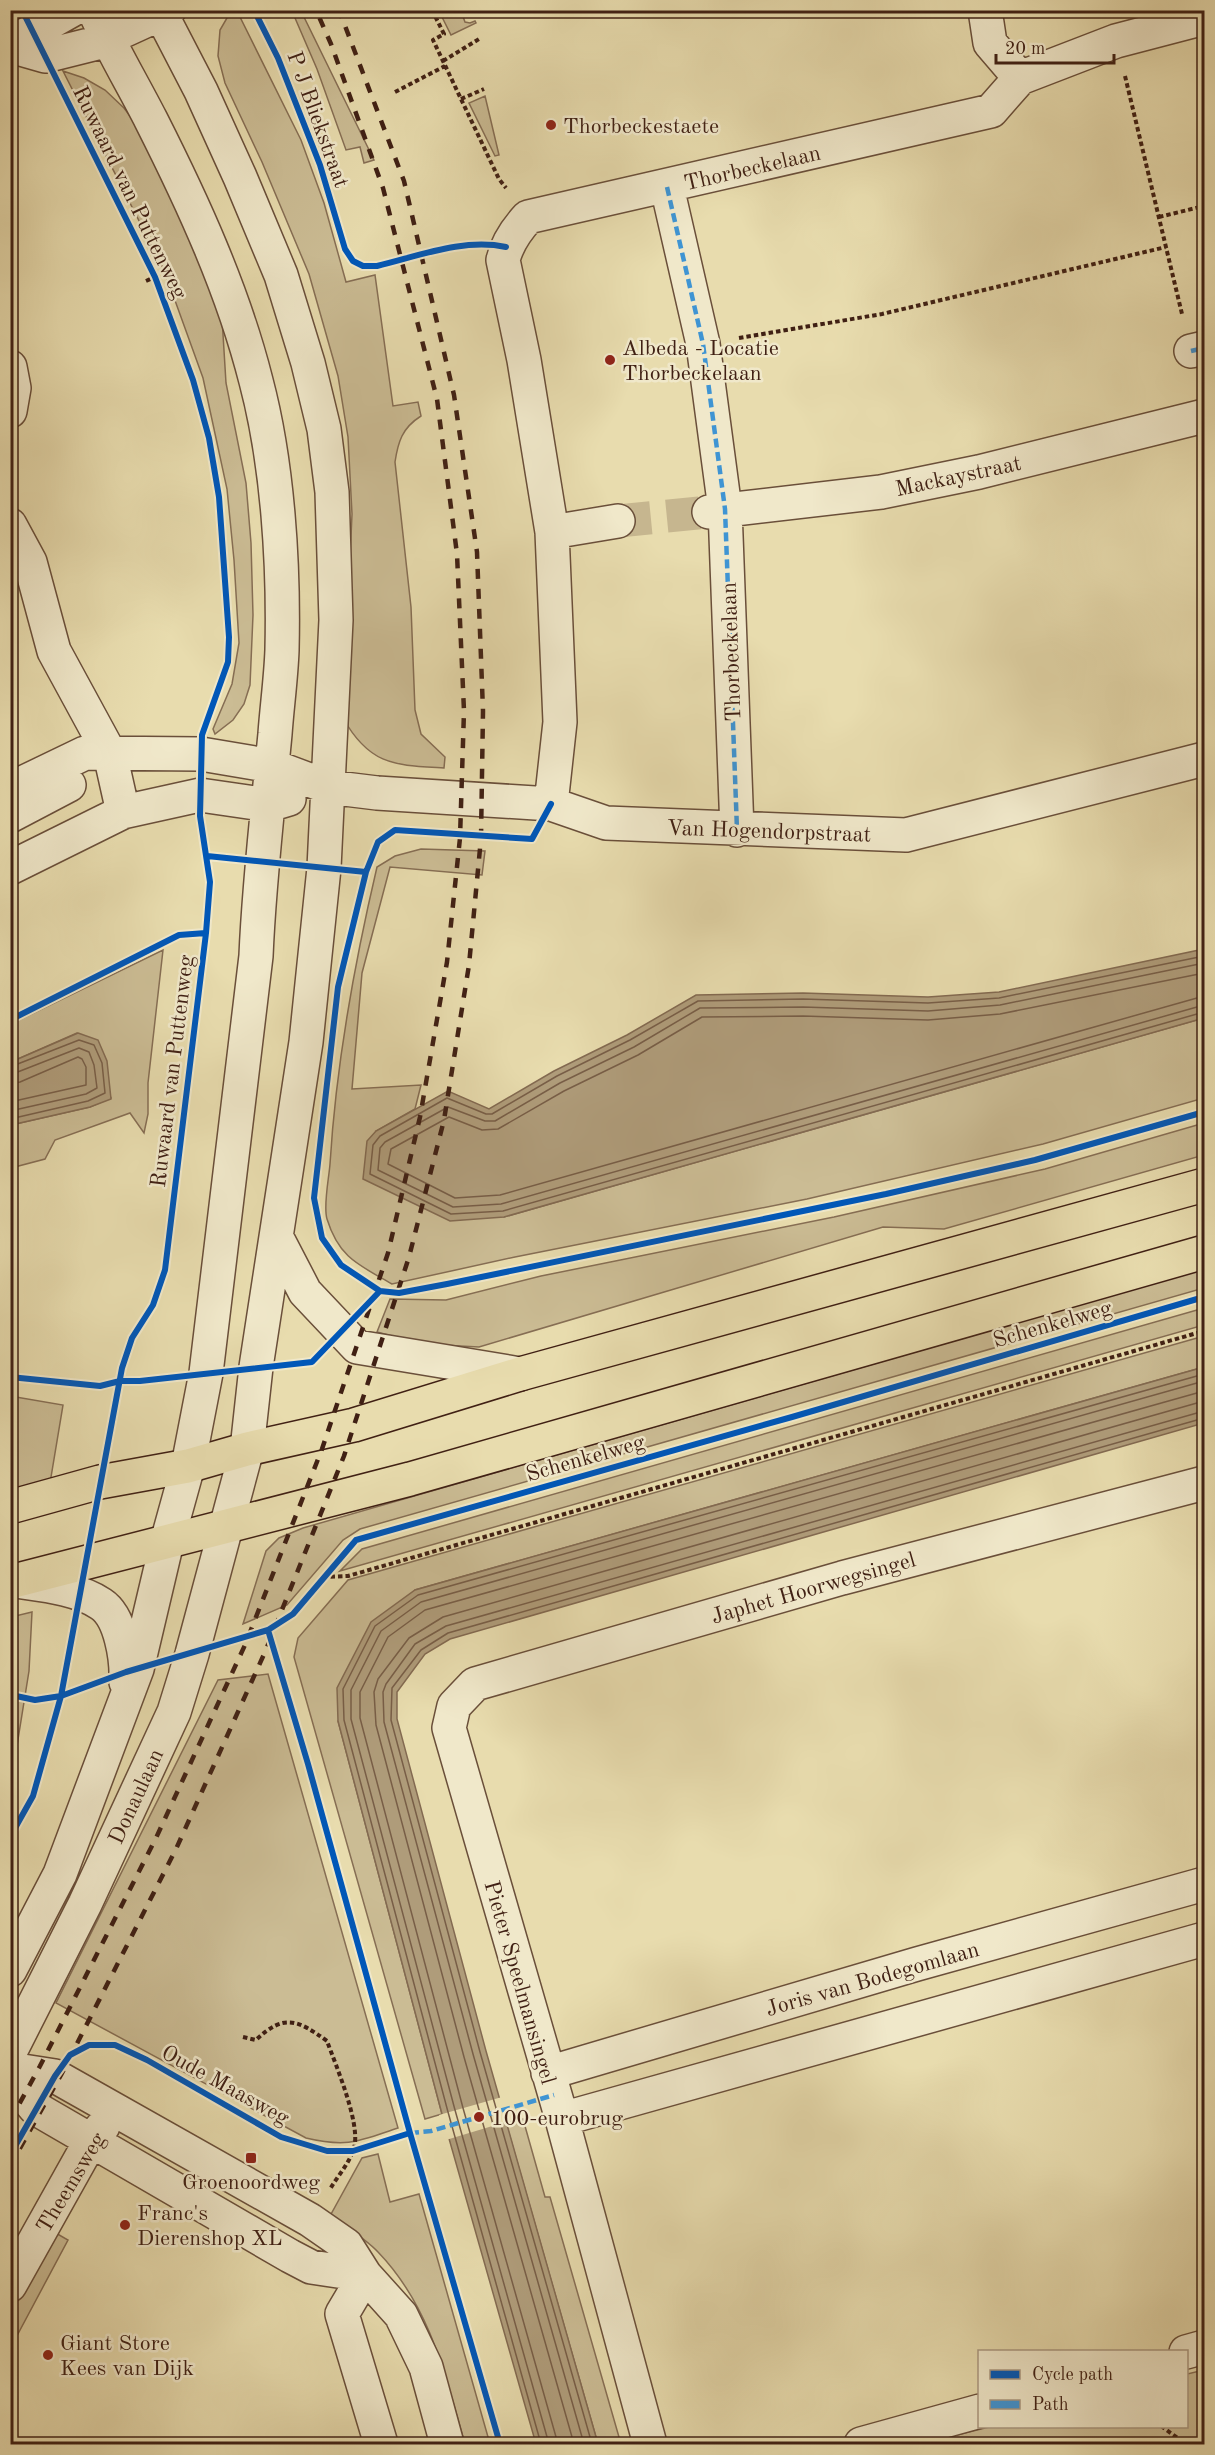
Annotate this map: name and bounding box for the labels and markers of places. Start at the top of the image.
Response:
place label: Thorbeckestaete [563,116,719,138]
marker: Thorbeckestaete [544,118,558,132]
place label: Albeda - Locatie Thorbeckelaan [622,338,779,385]
marker: Albeda - Locatie Thorbeckelaan [603,353,617,367]
place label: 100-eurobrug [491,2108,623,2130]
marker: 100-eurobrug [472,2110,486,2124]
marker: Groenoordweg [244,2151,258,2165]
place label: Groenoordweg [182,2172,320,2194]
place label: Franc's Dierenshop XL [137,2203,282,2250]
marker: Franc's Dierenshop XL [118,2218,132,2232]
place label: Giant Store Kees van Dijk [60,2333,194,2380]
marker: Giant Store Kees van Dijk [41,2348,55,2362]

